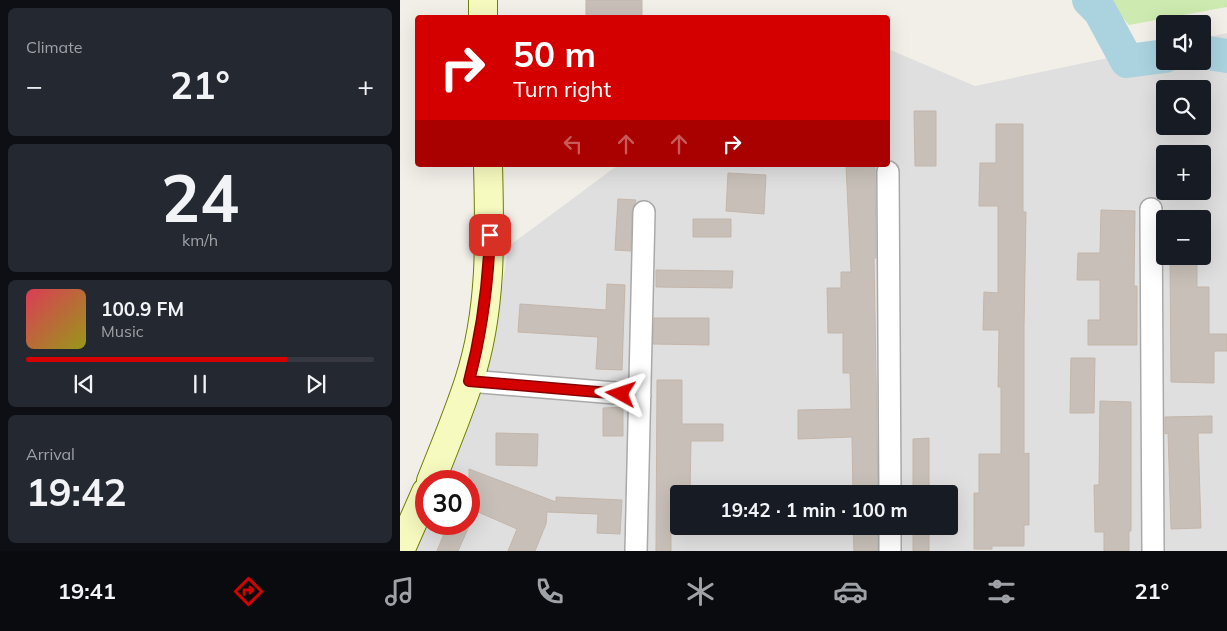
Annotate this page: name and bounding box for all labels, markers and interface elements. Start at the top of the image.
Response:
map controls [1156,15,1211,265]
button: sound [1156,15,1211,70]
text: 50 m [513,32,596,76]
icon: right [430,35,495,100]
text: Climate [26,37,82,57]
text: 21° [170,61,230,109]
text: − [26,68,43,103]
text: + [357,68,374,103]
text: Turn right [513,75,611,103]
button: search [1156,80,1211,135]
icon: left [559,130,587,158]
icon: ahead [612,130,640,158]
icon: ahead [665,130,693,158]
icon: right [718,130,746,158]
button: + [1156,145,1211,200]
text: 24 [161,157,239,238]
button: − [1156,210,1211,265]
pin [469,214,511,256]
icon: arrive [476,221,504,249]
text: km/h [182,230,218,250]
text: 100.9 FM [101,297,184,321]
text: Music [101,321,144,341]
position arrow [594,367,646,419]
icon: previous [70,370,98,398]
icon: pause [186,370,214,398]
icon: next [302,370,330,398]
text: Arrival [26,444,75,464]
text: 19:42 [26,468,127,516]
speed limit sign: 30 [415,470,480,535]
text: 19:42 · 1 min · 100 m [720,498,908,522]
icon: directions [231,574,266,609]
icon: music [382,574,417,609]
icon: phone [532,574,567,609]
icon: climate [683,574,718,609]
icon: car [833,574,868,609]
icon: filters [984,574,1019,609]
text: 19:41 [58,577,116,605]
text: 21° [1134,577,1169,605]

